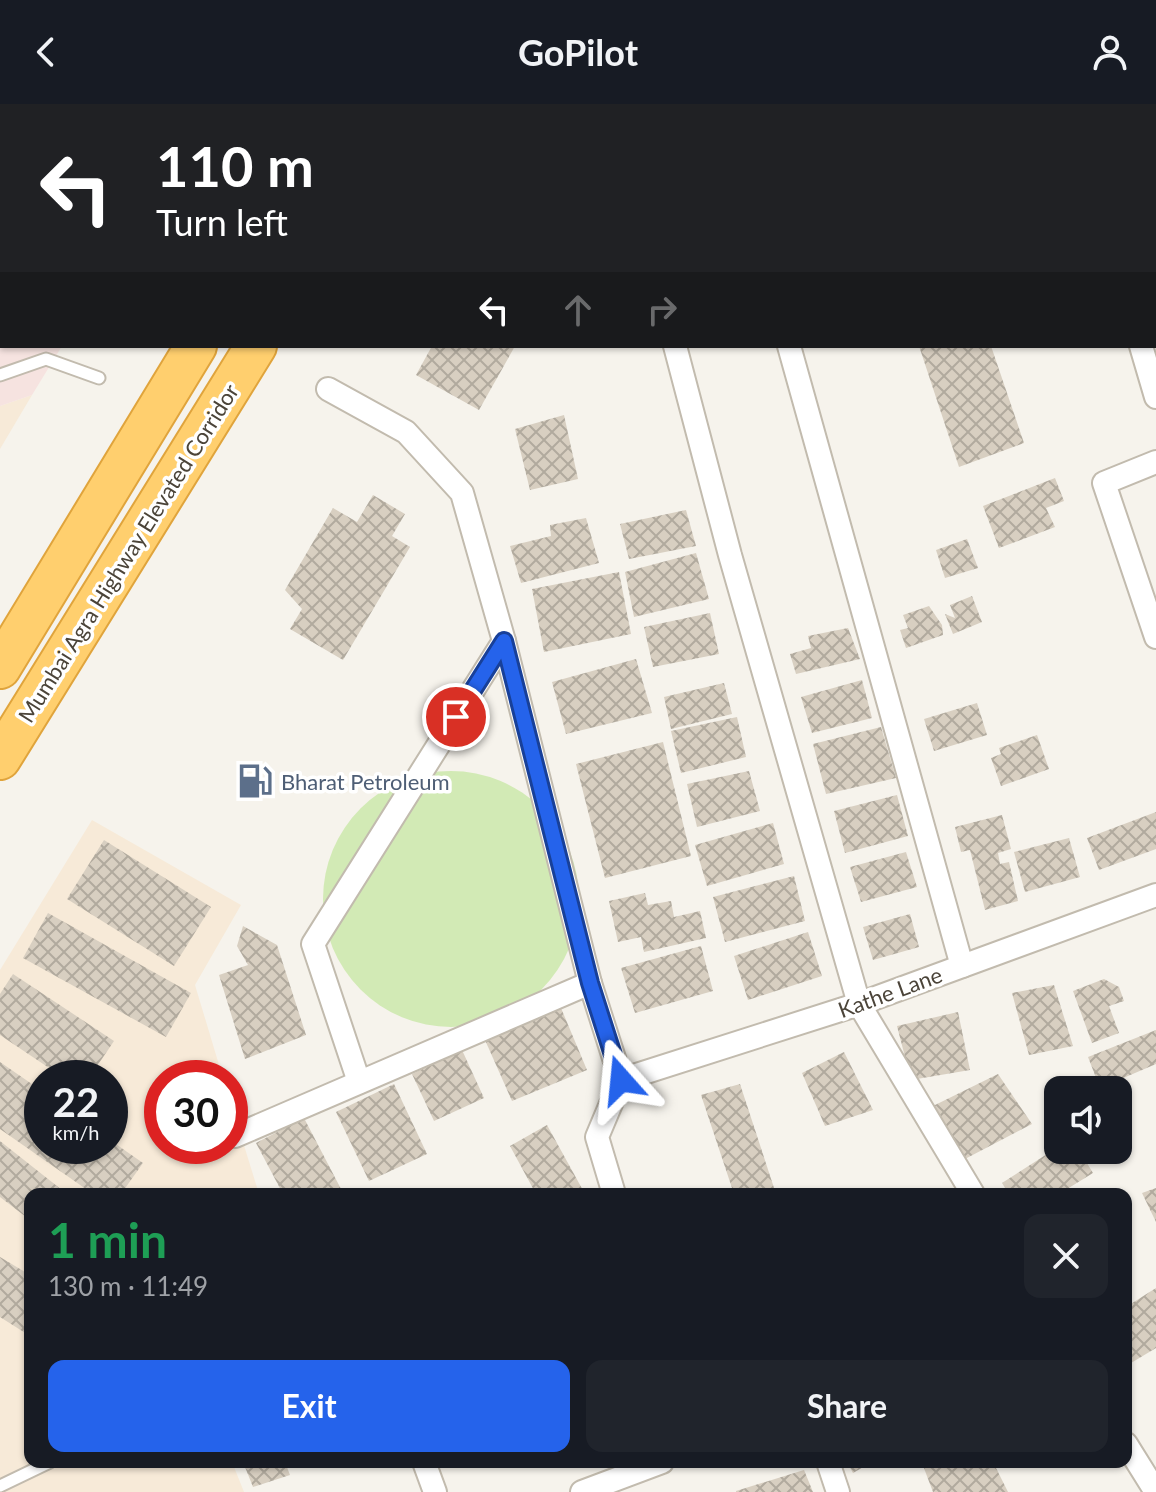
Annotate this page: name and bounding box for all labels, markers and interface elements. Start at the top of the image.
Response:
icon: back [24,30,68,74]
text: GoPilot [518,30,638,74]
icon: person [1088,30,1132,74]
text: 110 m [156,132,314,199]
icon: left [24,136,128,240]
text: Turn left [156,200,288,244]
icon: left [472,288,516,332]
icon: ahead [556,288,600,332]
icon: right [640,288,684,332]
street label: Mumbai Agra Highway Elevated Corridor [12,379,244,727]
pin [422,683,490,751]
icon: arrive [434,695,478,739]
fuel station icon: Bharat Petroleum [236,762,274,800]
place label: Bharat Petroleum [281,768,450,795]
street label: Kathe Lane [834,961,946,1023]
position arrow [579,1038,663,1122]
speed limit sign: 30 [144,1060,248,1164]
map controls [1044,1076,1132,1164]
button: sound [1044,1076,1132,1164]
text: 22 [53,1078,99,1126]
text: km/h [53,1120,99,1144]
text: 1 min [48,1211,167,1268]
button: close [1024,1214,1108,1298]
text: 130 m · 11:49 [48,1270,208,1302]
button: Exit [48,1360,570,1452]
button: Share [586,1360,1108,1452]

